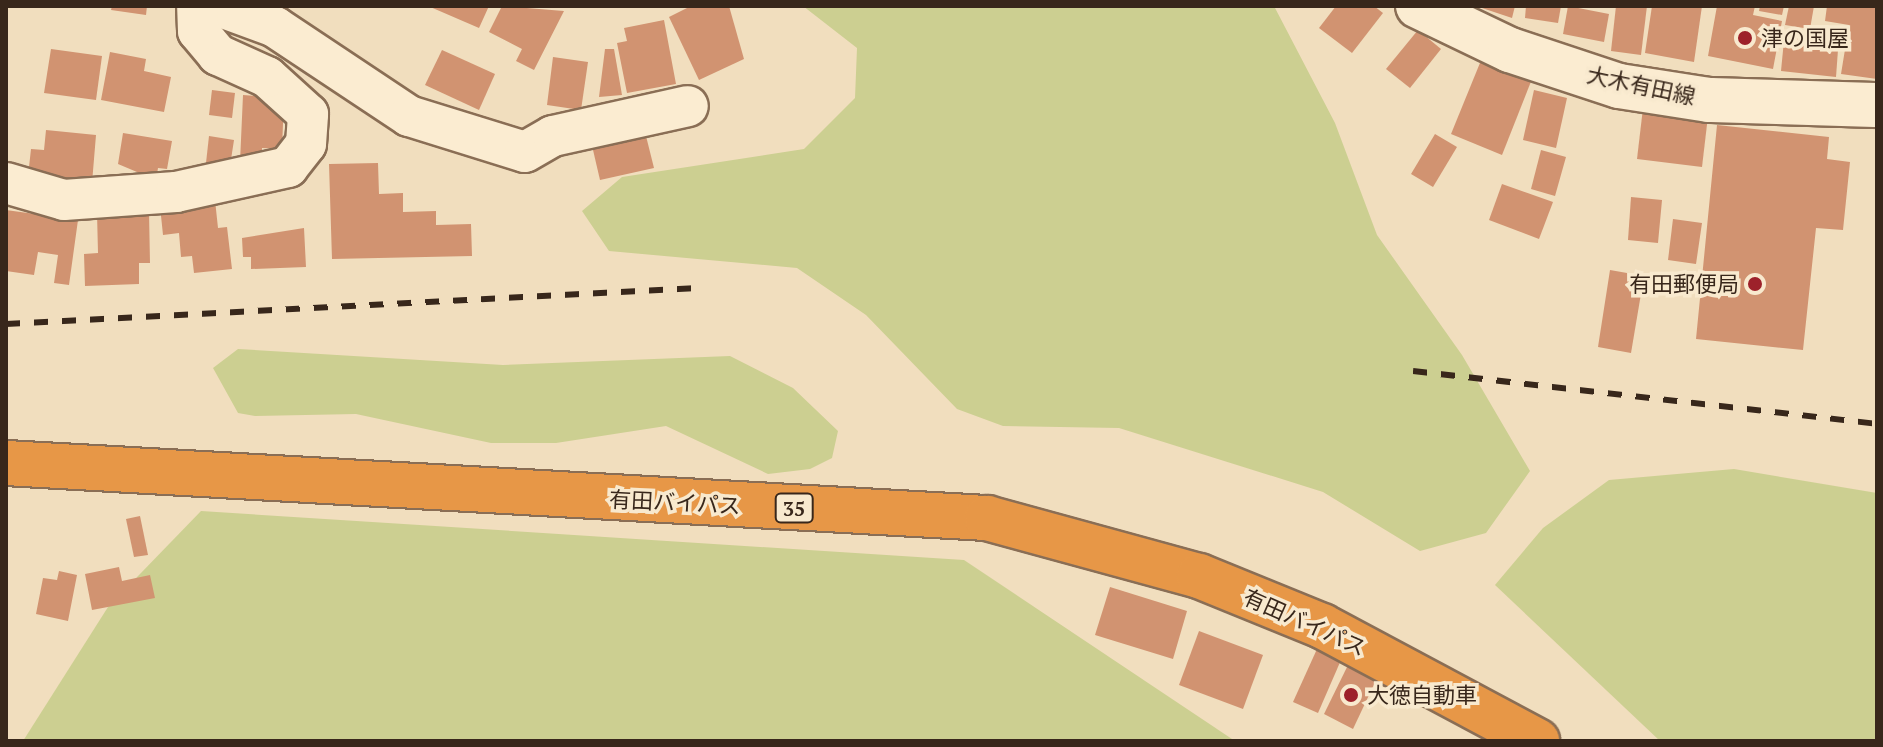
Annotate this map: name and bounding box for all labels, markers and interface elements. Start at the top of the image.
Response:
place label: 津の国屋 [1761,25,1849,51]
marker: 津の国屋 [1736,29,1754,47]
street label: 大木有田線 [1584,61,1698,109]
place label: 有田郵便局 [1629,271,1739,297]
marker: 有田郵便局 [1746,275,1764,293]
street label: 有田バイパス [608,485,742,519]
road number: 35 [774,492,814,524]
street label: 有田バイパス [1239,583,1371,661]
place label: 大徳自動車 [1367,682,1477,708]
marker: 大徳自動車 [1342,686,1360,704]

